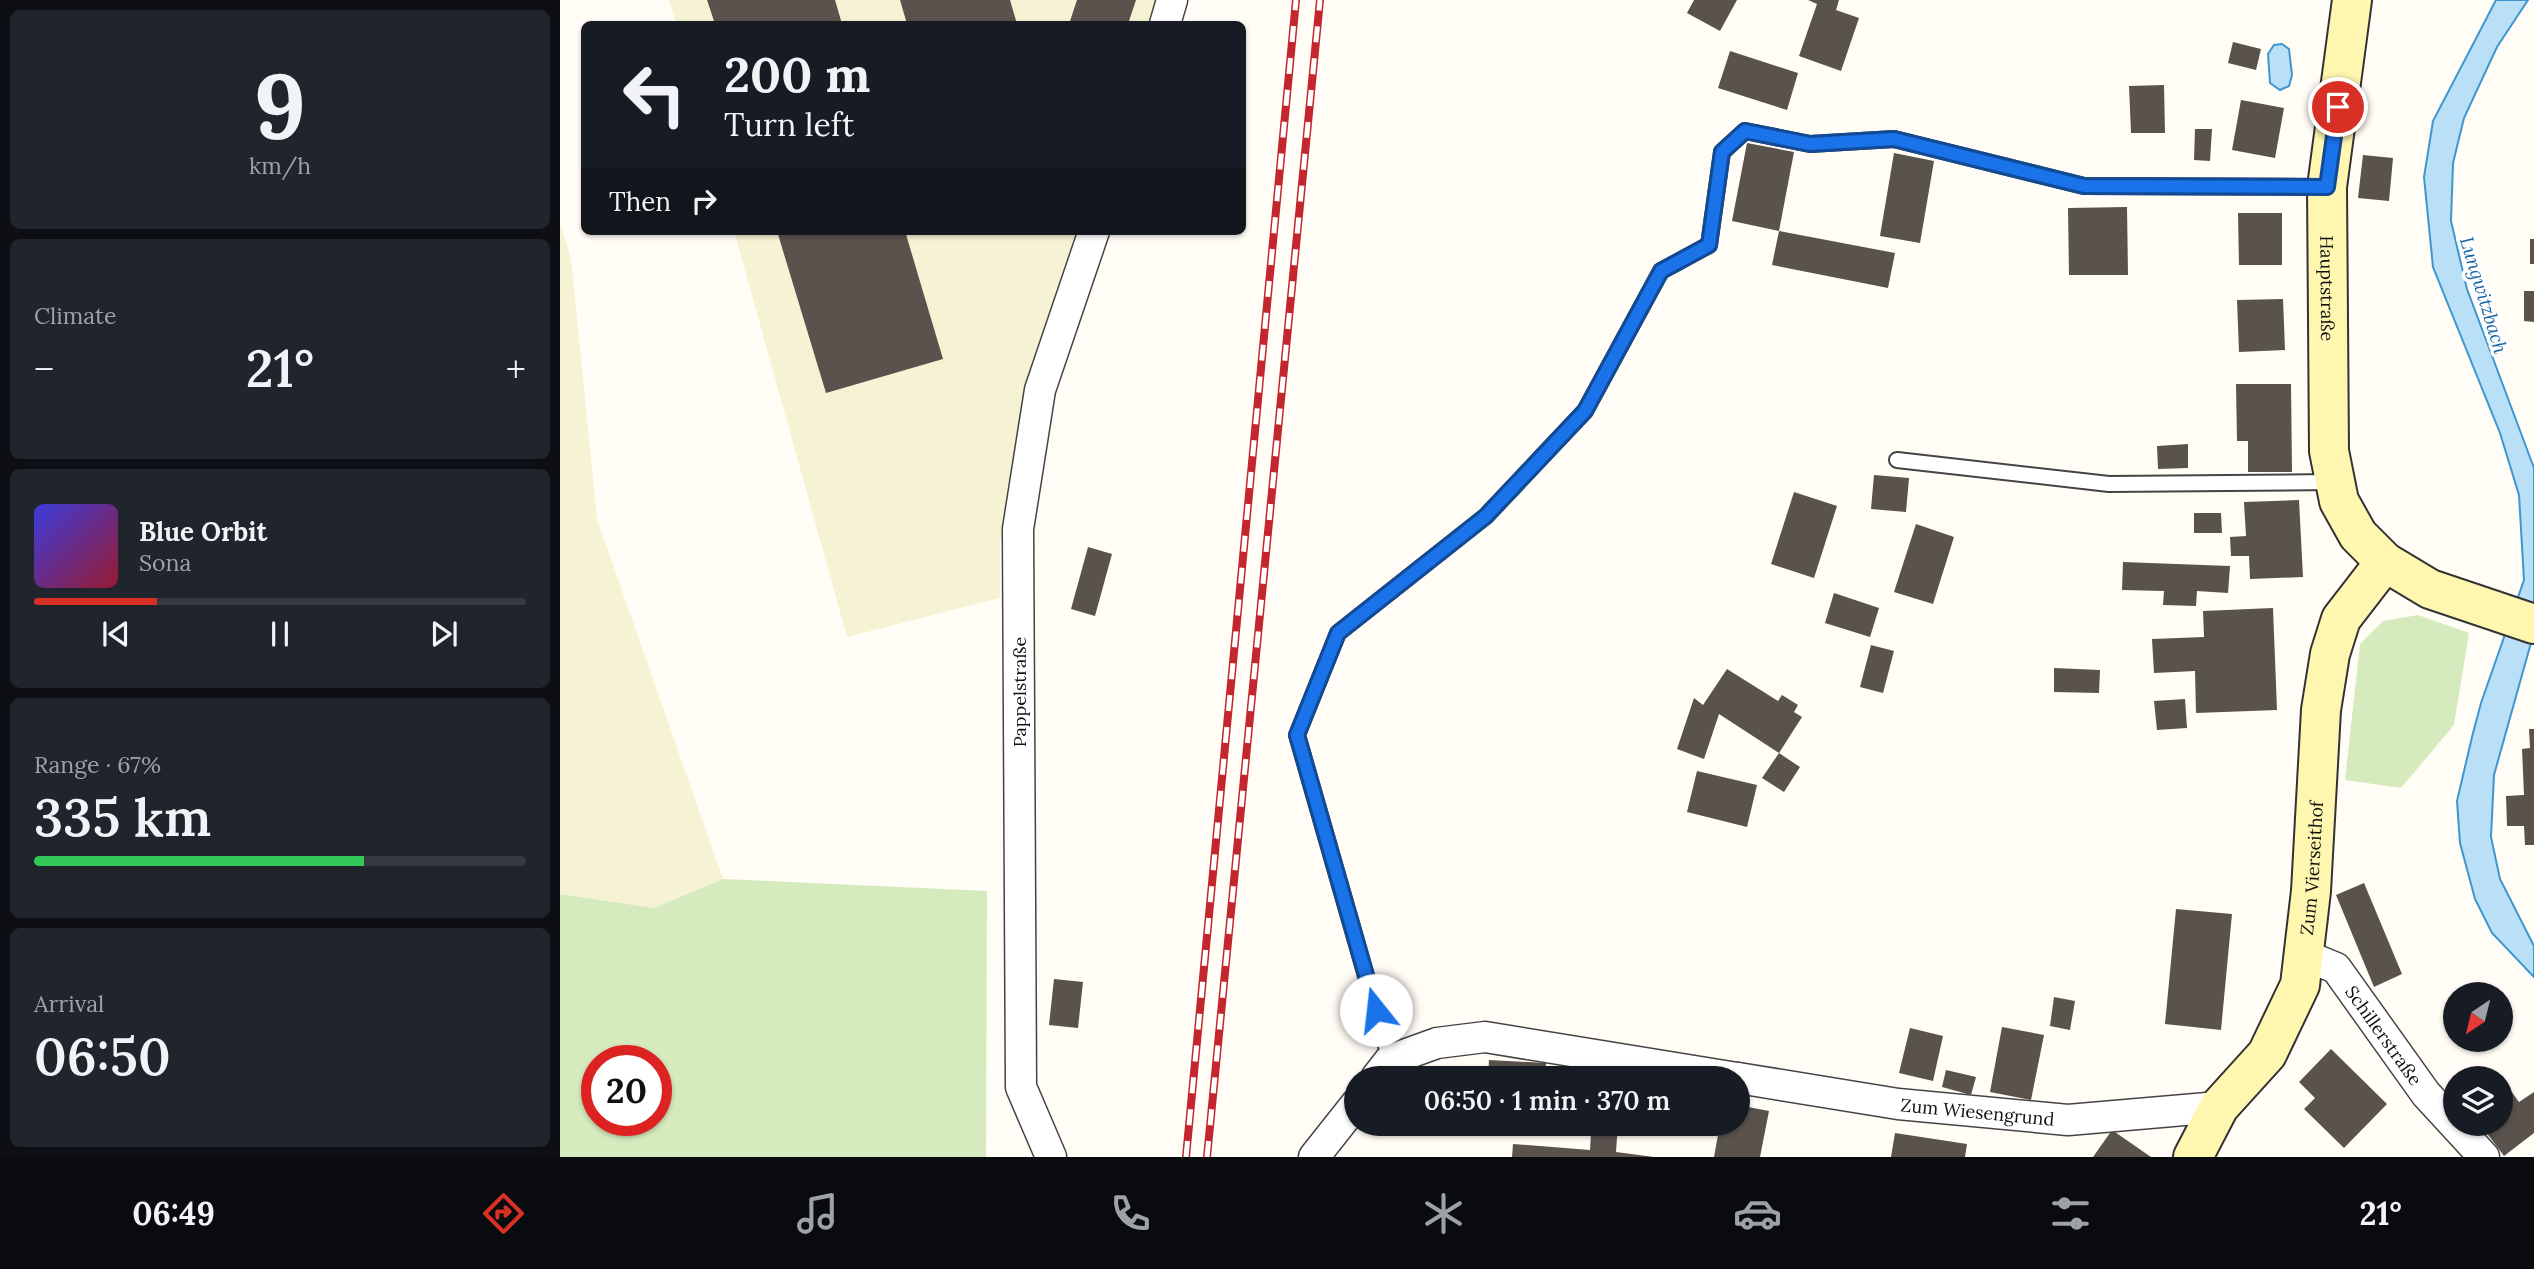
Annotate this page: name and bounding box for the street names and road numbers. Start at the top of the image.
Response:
street label: Hauptstraße [2316,235,2340,342]
street label: Pappelstraße [1008,637,1031,747]
street label: Zum Vierseithof [2294,798,2328,936]
street label: Schillerstraße [2340,981,2428,1090]
street label: Zum Wiesengrund [1900,1093,2056,1130]

